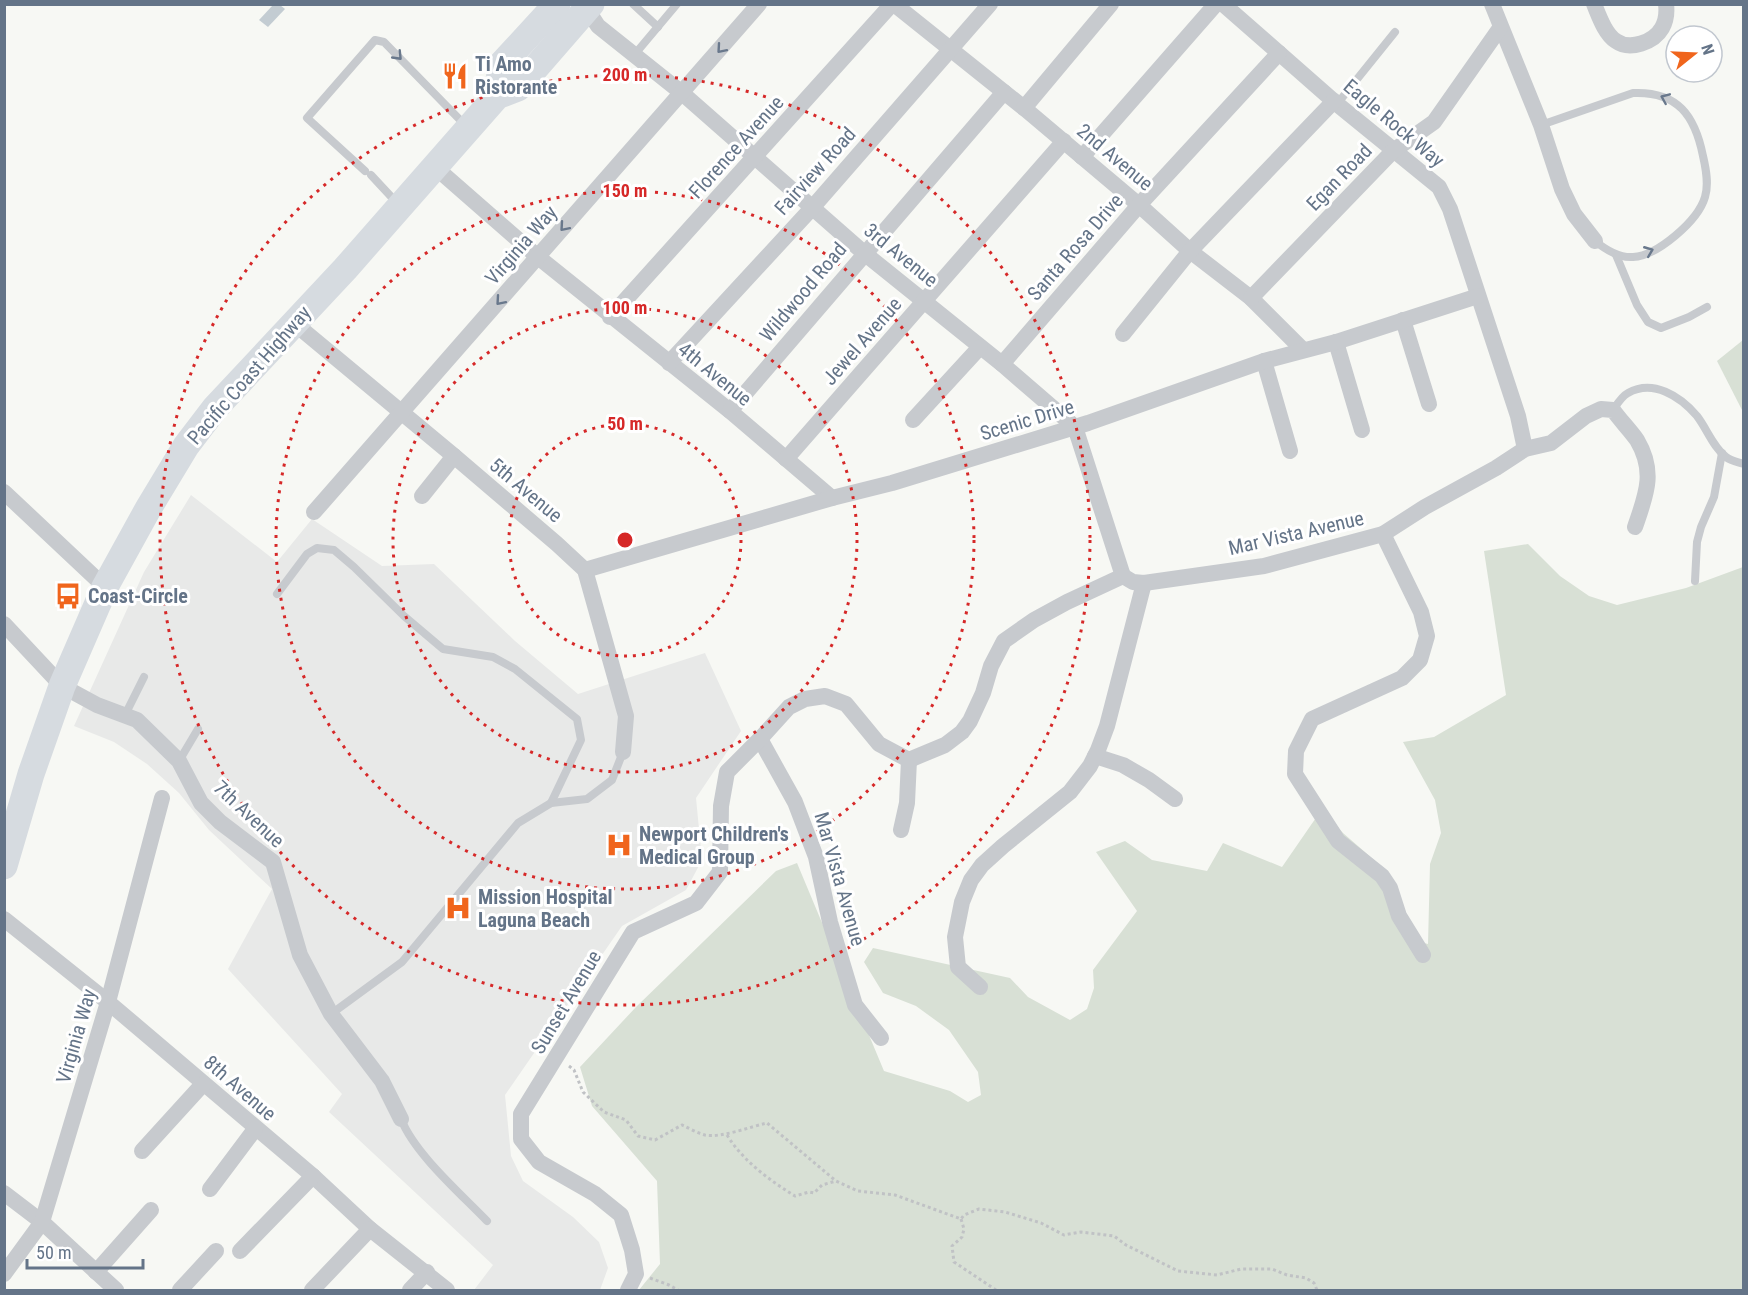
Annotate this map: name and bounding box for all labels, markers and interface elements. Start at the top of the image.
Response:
north arrow [1664,24,1724,84]
one-way arrow [717,42,728,53]
text: N [1697,42,1718,57]
one-way arrow [390,49,401,60]
place label: Ti Amo Ristorante [475,52,557,99]
restaurant icon: Ti Amo Ristorante [440,61,470,91]
text: 200 m [603,64,647,85]
street label: Eagle Rock Way [1339,74,1449,172]
street label: Florence Avenue [684,91,788,203]
one-way arrow [1661,94,1672,106]
street label: 2nd Avenue [1072,118,1158,196]
street label: Fairview Road [769,122,861,220]
street label: Egan Road [1301,139,1377,215]
text: 150 m [603,180,647,201]
street label: Santa Rosa Drive [1022,189,1128,305]
street label: Virginia Way [480,200,562,290]
street label: 3rd Avenue [859,218,943,292]
one-way arrow [560,220,571,231]
street label: Wildwood Road [755,238,851,346]
one-way arrow [1643,246,1653,259]
street label: Jewel Avenue [817,292,907,390]
one-way arrow [496,294,507,305]
text: 100 m [603,297,647,318]
street label: Pacific Coast Highway [182,301,316,449]
street label: 4th Avenue [673,337,757,411]
street label: Scenic Drive [977,394,1077,446]
text: 50 m [607,413,643,434]
street label: 5th Avenue [485,453,567,527]
street label: Mar Vista Avenue [1226,506,1366,560]
centre of rings [615,530,635,550]
bus stop icon: Coast-Circle [53,581,83,611]
place label: Coast-Circle [88,584,188,608]
street label: 7th Avenue [209,775,289,853]
street label: Mar Vista Avenue [809,809,871,949]
place label: Newport Children's Medical Group [639,822,789,869]
hospital icon: Newport Children's Medical Group [604,830,634,860]
place label: Mission Hospital Laguna Beach [478,885,613,932]
hospital icon: Mission Hospital Laguna Beach [443,893,473,923]
street label: Sunset Avenue [526,946,606,1058]
street label: Virginia Way [51,986,101,1086]
street label: 8th Avenue [199,1050,281,1126]
scale bar [27,1232,142,1270]
text: 50 m [36,1242,71,1263]

